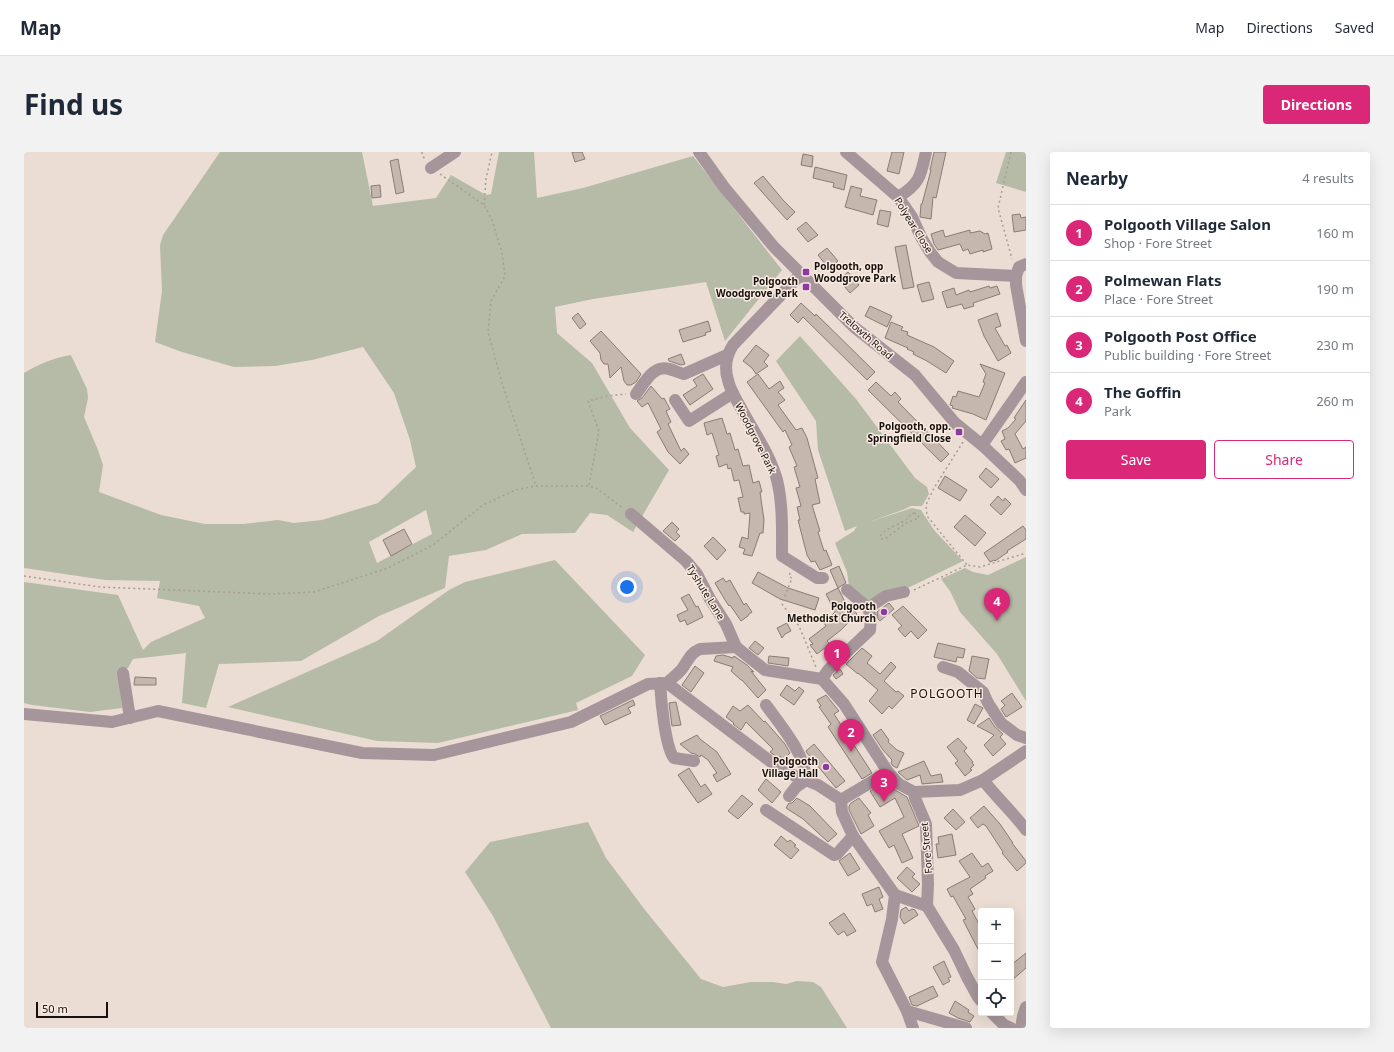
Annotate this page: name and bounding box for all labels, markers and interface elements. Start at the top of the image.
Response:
text: Map [20,15,61,41]
text: Map [1195,18,1224,37]
text: Directions [1246,18,1313,37]
text: Saved [1335,18,1374,37]
text: Find us [24,85,123,123]
button: Directions [1263,85,1370,124]
text: Nearby [1066,167,1128,190]
text: 4 results [1302,169,1354,187]
street label: Polyear Close [891,195,937,256]
text: Polgooth Village Salon [1104,214,1271,234]
text: 1 [1075,224,1083,242]
text: 160 m [1316,224,1354,242]
text: Shop · Fore Street [1104,234,1212,252]
place label: Polgooth, opp Woodgrove Park [814,259,897,285]
marker: Polgooth, opp Woodgrove Park [801,267,811,277]
text: Polmewan Flats [1104,270,1222,290]
place label: Polgooth Woodgrove Park [716,274,799,300]
text: 2 [1075,280,1083,298]
text: 190 m [1316,280,1354,298]
marker: Polgooth Woodgrove Park [801,282,811,292]
text: Place · Fore Street [1104,290,1213,308]
street label: Trelowth Road [836,308,896,362]
text: Polgooth Post Office [1104,326,1257,346]
text: 3 [1075,336,1083,354]
text: 230 m [1316,336,1354,354]
text: Public building · Fore Street [1104,346,1271,364]
text: The Goffin [1104,382,1181,402]
text: 4 [1075,392,1083,410]
text: 260 m [1316,392,1354,410]
street label: Woodgrove Park [732,400,780,476]
text: Park [1104,402,1131,420]
place label: Polgooth, opp. Springfield Close [868,419,951,445]
marker: Polgooth, opp. Springfield Close [954,427,964,437]
button: Save [1066,440,1206,479]
button: Share [1214,440,1354,479]
street label: Tyshute Lane [684,562,729,622]
your location [617,577,637,597]
pin: 4 [984,588,1010,621]
place label: Polgooth Methodist Church [787,599,876,625]
marker: Polgooth Methodist Church [879,607,889,617]
pin: 1 [824,640,850,673]
district label: POLGOOTH [910,685,984,702]
pin: 2 [838,719,864,752]
place label: Polgooth Village Hall [762,754,818,780]
marker: Polgooth Village Hall [821,762,831,772]
pin: 3 [871,769,897,802]
street label: Fore Street [917,821,935,874]
map controls [978,908,1014,1016]
button: + [978,908,1014,944]
button: − [978,944,1014,980]
button: locate [978,980,1014,1016]
scale bar [36,1000,108,1019]
text: 50 m [42,1001,68,1016]

